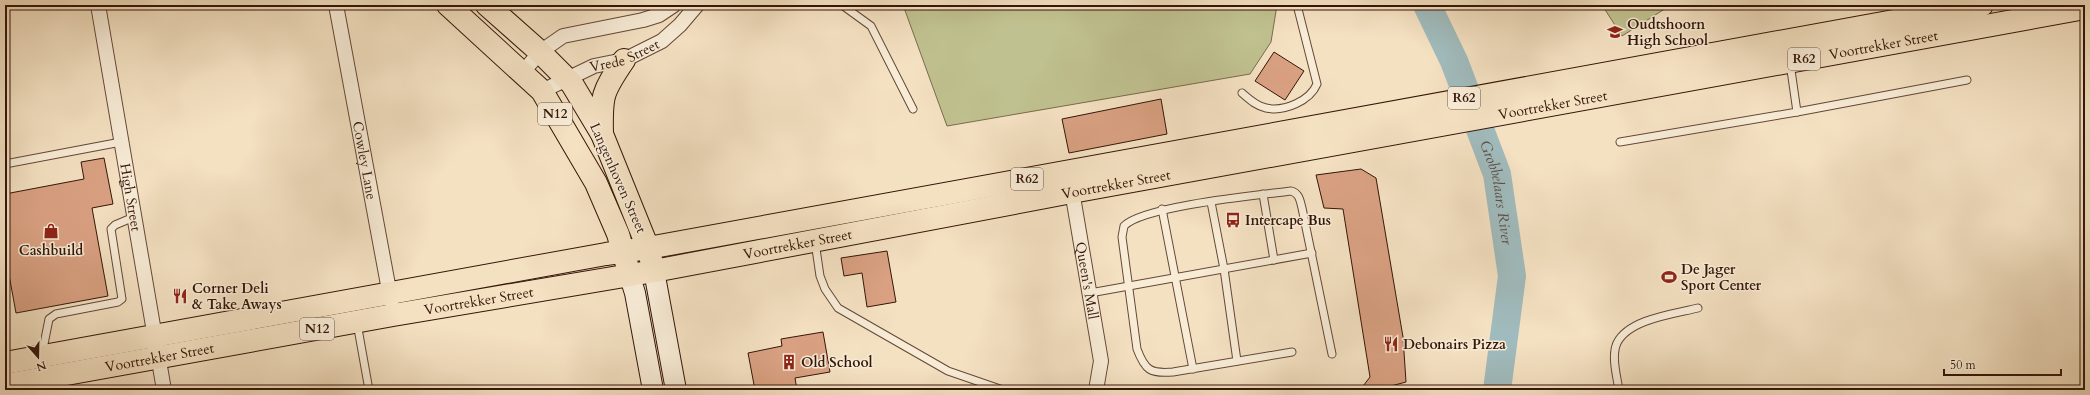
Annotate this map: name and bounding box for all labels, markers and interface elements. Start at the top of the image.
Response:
place label: Oudtshoorn High School [1627,15,1708,50]
school or university icon: Oudtshoorn High School [1606,23,1624,41]
street label: Voortrekker Street [1827,25,1940,64]
street label: Vrede Street [588,34,663,76]
road number: R62 [1788,48,1820,70]
street label: Voortrekker Street [1497,85,1609,124]
road number: R62 [1448,87,1480,109]
road number: N12 [538,103,572,125]
street label: Cowley Lane [348,120,381,201]
street label: Langenhoven Street [585,120,651,237]
water label: Grobbelaars River [1475,138,1517,247]
street label: High Street [116,162,146,233]
street label: Voortrekker Street [1060,165,1172,203]
road number: R62 [1011,168,1043,190]
bus stop icon: Intercape Bus [1224,211,1242,229]
place label: Intercape Bus [1245,211,1331,230]
shop icon: Cashbuild [42,222,60,240]
street label: Voortrekker Street [741,224,854,263]
street label: Queen's Mall [1071,240,1103,321]
place label: Cashbuild [19,241,83,260]
place label: De Jager Sport Center [1681,260,1762,295]
sports icon: De Jager Sport Center [1660,268,1678,286]
place label: Corner Deli & Take Aways [192,279,282,314]
street label: Voortrekker Street [423,282,535,319]
restaurant icon: Corner Deli & Take Aways [171,287,189,305]
road number: N12 [300,318,334,340]
restaurant icon: Debonairs Pizza [1382,335,1400,353]
place label: Debonairs Pizza [1403,335,1506,354]
north arrow [18,337,58,377]
street label: Voortrekker Street [103,338,216,376]
scale bar [1944,351,2061,377]
building icon: Old School [780,353,798,371]
place label: Old School [801,353,873,372]
text: N [34,357,48,375]
text: 50 m [1950,357,1977,373]

